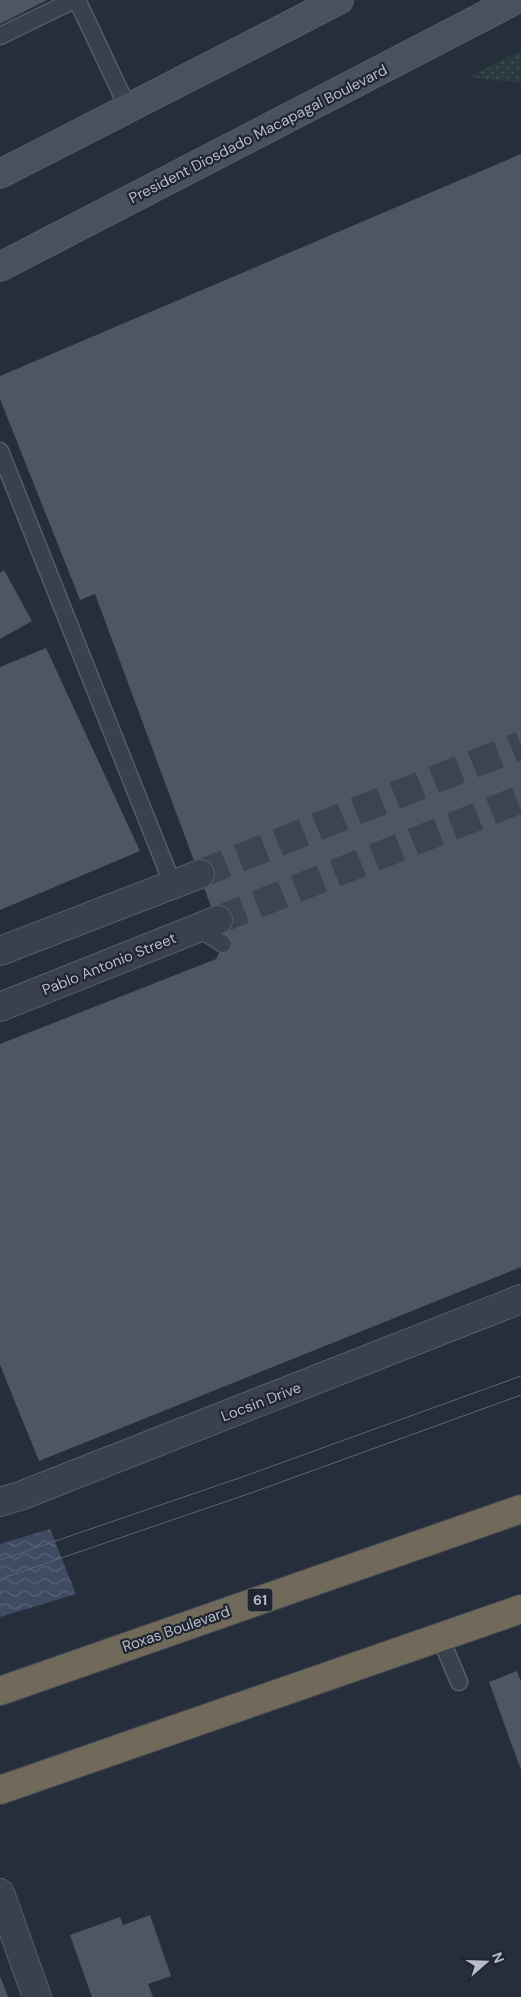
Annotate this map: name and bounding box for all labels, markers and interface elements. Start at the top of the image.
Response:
street label: President Diosdado Macapagal Boulevard [125,60,391,208]
street label: Pablo Antonio Street [39,928,179,1000]
street label: Locsin Drive [218,1378,304,1426]
road number: 61 [248,1588,272,1612]
street label: Roxas Boulevard [120,1601,232,1657]
north arrow [461,1937,511,1987]
text: N [488,1950,508,1965]

